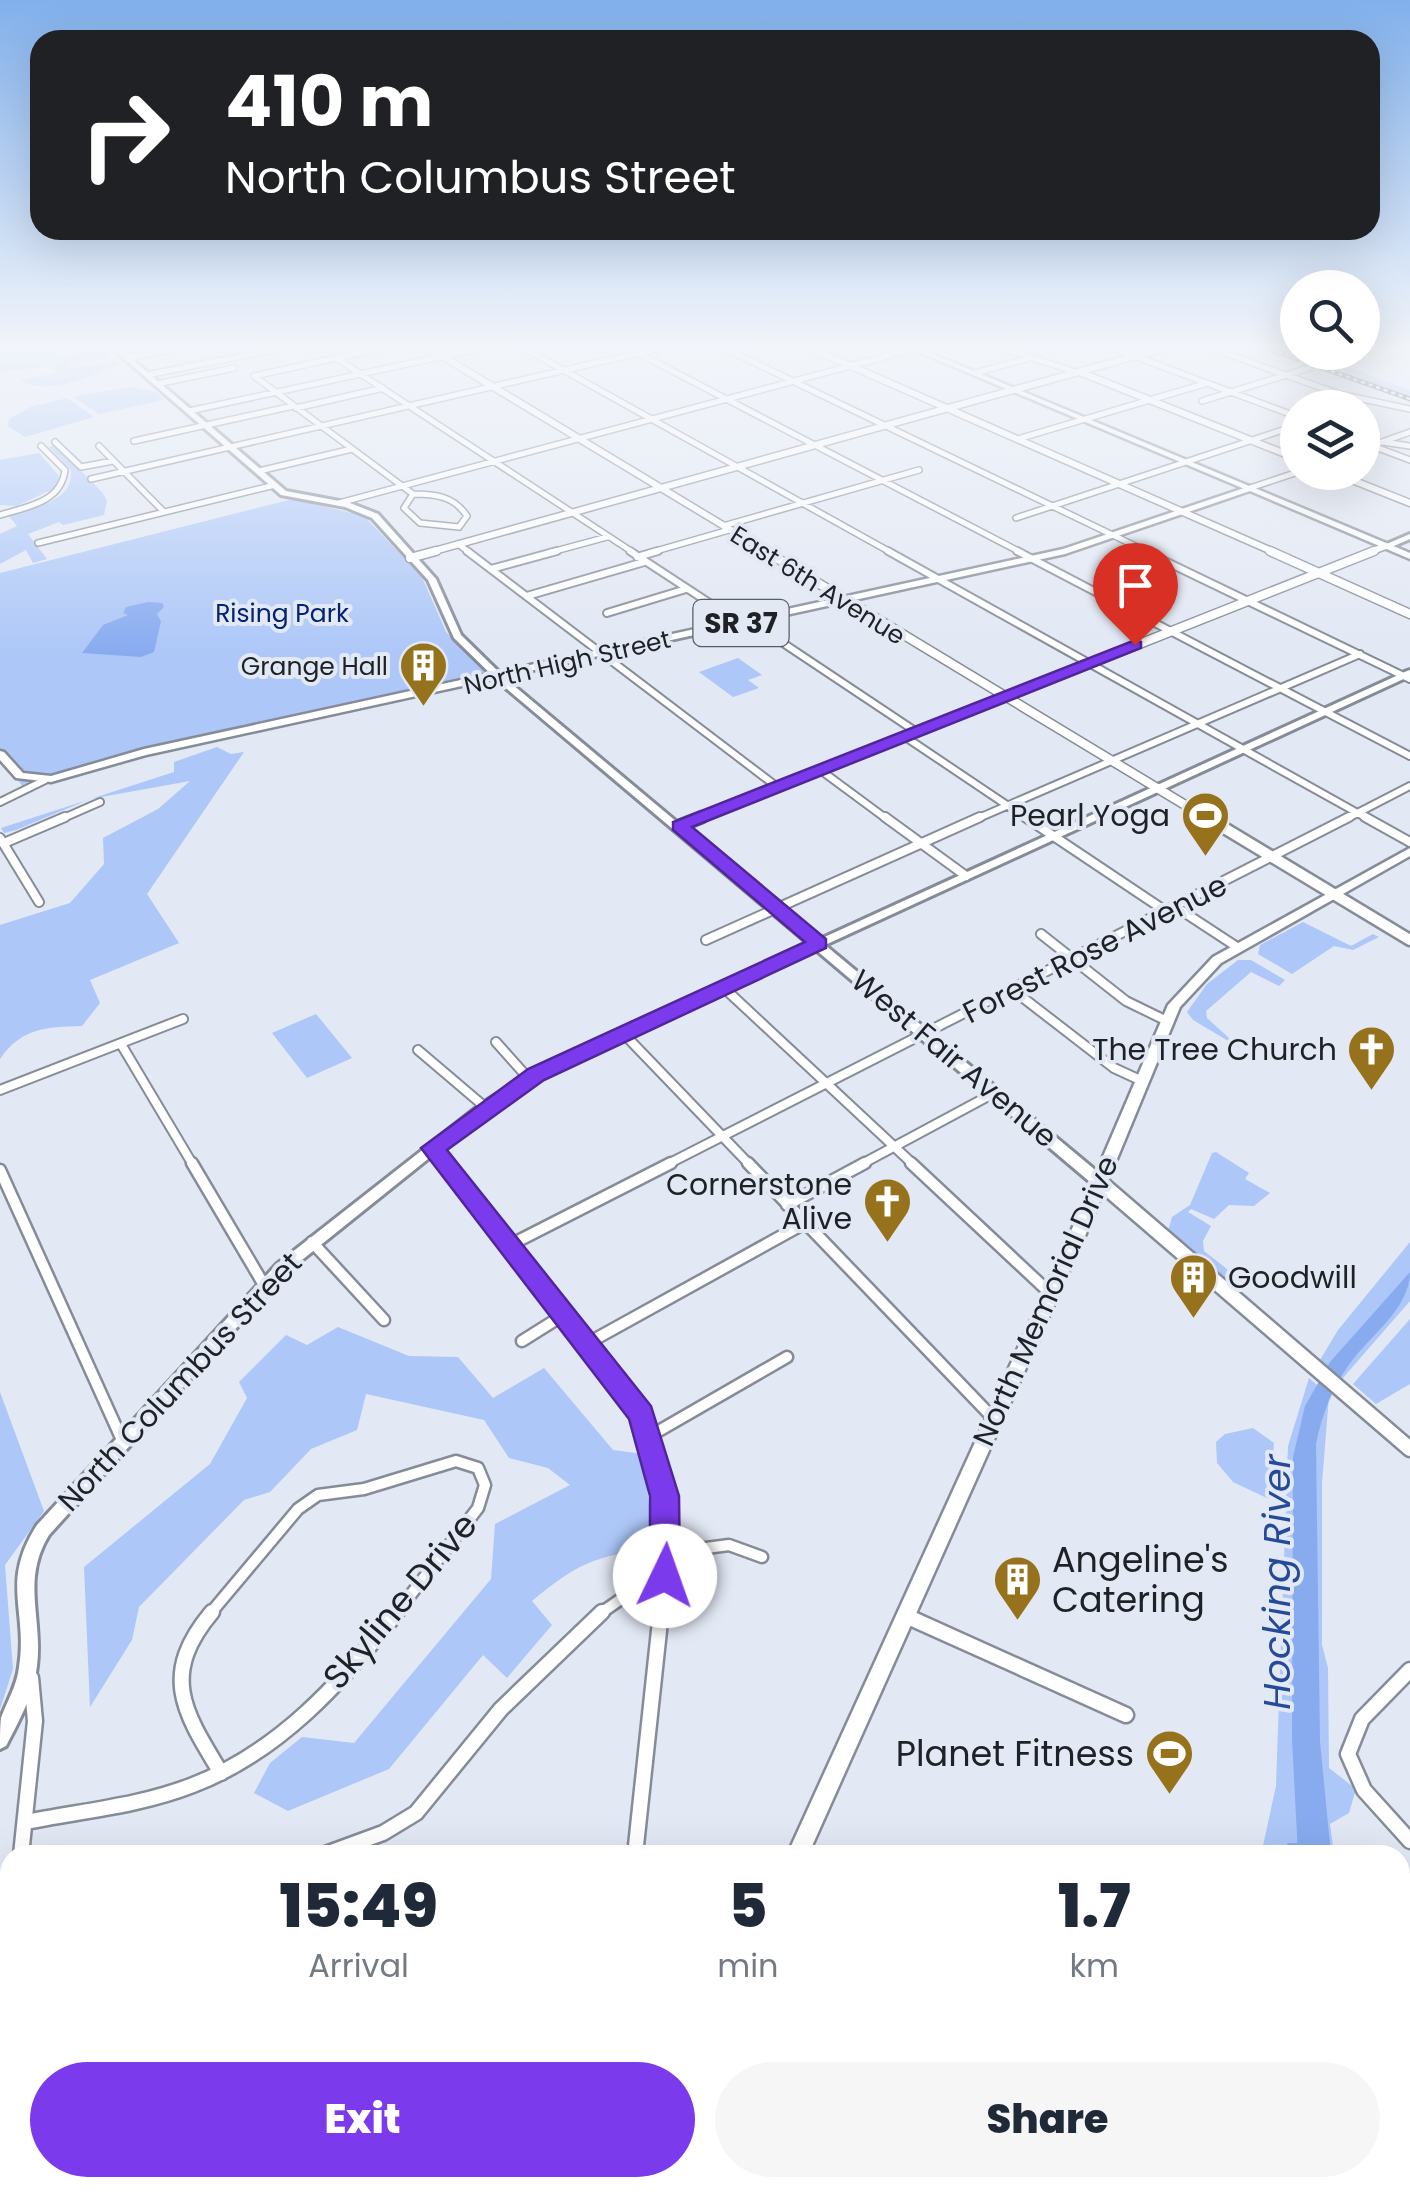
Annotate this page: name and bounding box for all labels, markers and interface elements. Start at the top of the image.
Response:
text: 410 m [225,52,433,151]
icon: right [60,70,190,200]
text: North Columbus Street [225,146,736,209]
map controls [1280,270,1380,490]
button: search [1280,270,1380,370]
button: layers [1280,390,1380,490]
street label: East 6th Avenue [724,518,912,653]
pin [1093,543,1178,646]
icon: arrive [1108,558,1163,613]
park label: Rising Park [215,596,349,631]
road number: SR 37 [694,600,788,646]
street label: North High Street [460,622,674,703]
building icon: Grange Hall [397,640,449,708]
place label: Grange Hall [241,649,388,684]
sports icon: Pearl Yoga [1179,790,1231,858]
place label: Pearl Yoga [1010,794,1170,837]
street label: Forest Rose Avenue [955,863,1234,1034]
street label: West Fair Avenue [842,960,1067,1158]
church icon: The Tree Church [1346,1024,1398,1092]
place label: The Tree Church [1092,1028,1337,1071]
street label: North Memorial Drive [962,1149,1129,1453]
place label: Cornerstone Alive [666,1163,852,1240]
church icon: Cornerstone Alive [861,1176,913,1244]
street label: North Columbus Street [48,1243,311,1521]
building icon: Goodwill [1167,1252,1219,1320]
place label: Goodwill [1228,1256,1357,1299]
water label: Hocking River [1250,1453,1303,1710]
street label: Skyline Drive [311,1502,488,1699]
position arrow [613,1524,717,1628]
place label: Angeline's Catering [1052,1535,1229,1624]
building icon: Angeline's Catering [991,1554,1043,1622]
sports icon: Planet Fitness [1143,1728,1195,1796]
place label: Planet Fitness [896,1729,1134,1778]
text: 15:49 [279,1864,438,1948]
text: 5 [728,1864,768,1948]
text: 1.7 [1058,1864,1131,1948]
text: Arrival [308,1943,409,1988]
text: min [717,1943,779,1988]
text: km [1070,1943,1119,1988]
button: Exit [30,2062,695,2177]
button: Share [715,2062,1380,2177]

